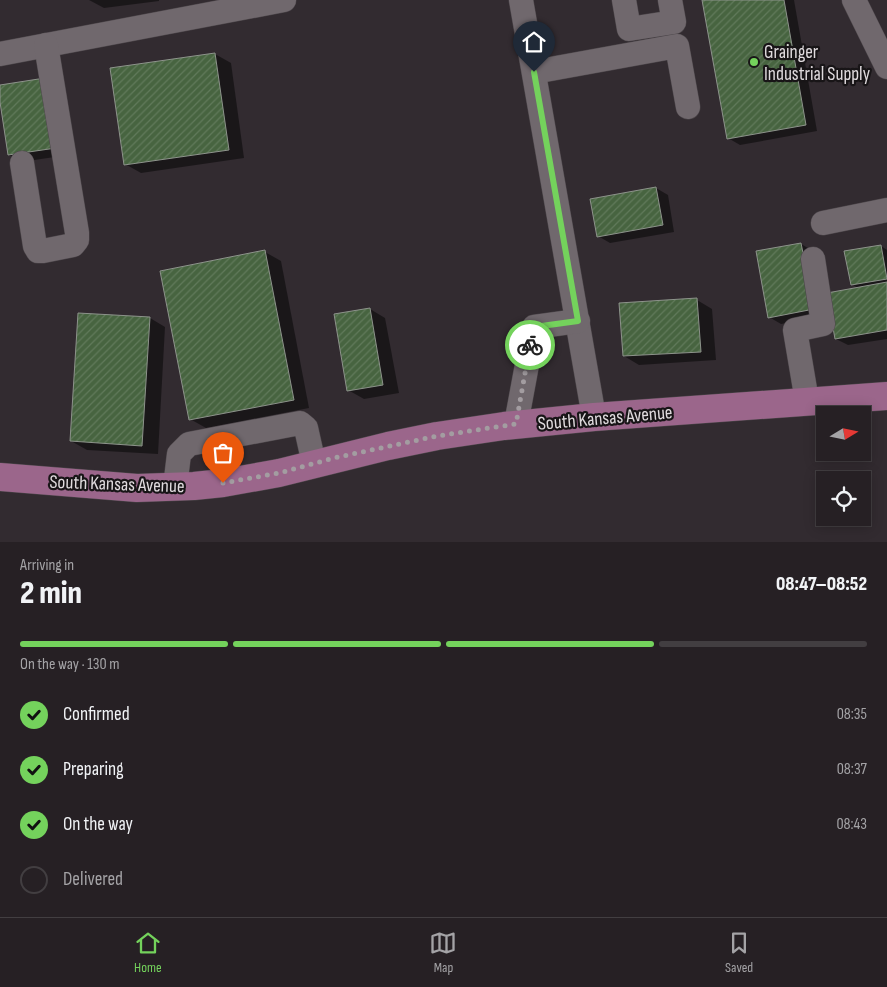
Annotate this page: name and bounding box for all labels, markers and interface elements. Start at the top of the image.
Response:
pin [513,21,555,72]
icon: home [520,28,548,56]
place label: Grainger Industrial Supply [764,41,871,86]
marker: Grainger Industrial Supply [748,56,760,68]
courier [505,320,555,370]
icon: bike [516,331,544,359]
street label: South Kansas Avenue [537,401,673,436]
north arrow [816,406,871,461]
map controls [816,406,871,526]
pin [202,432,244,483]
icon: bag [209,439,237,467]
street label: South Kansas Avenue [49,471,185,498]
button: locate [816,471,871,526]
text: Arriving in [20,556,74,575]
text: 08:47–08:52 [776,573,867,596]
text: 2 min [20,574,82,613]
text: On the way · 130 m [20,655,119,674]
icon: check [20,701,48,729]
text: Confirmed [63,703,130,726]
text: 08:35 [837,705,867,724]
icon: check [20,756,48,784]
text: Preparing [63,758,124,781]
text: 08:37 [837,760,867,779]
icon: check [20,811,48,839]
text: On the way [63,813,133,836]
text: 08:43 [836,815,867,834]
text: Delivered [63,868,123,891]
tab: Home [134,929,162,976]
tab: Map [429,929,457,976]
tab: Saved [725,929,753,976]

